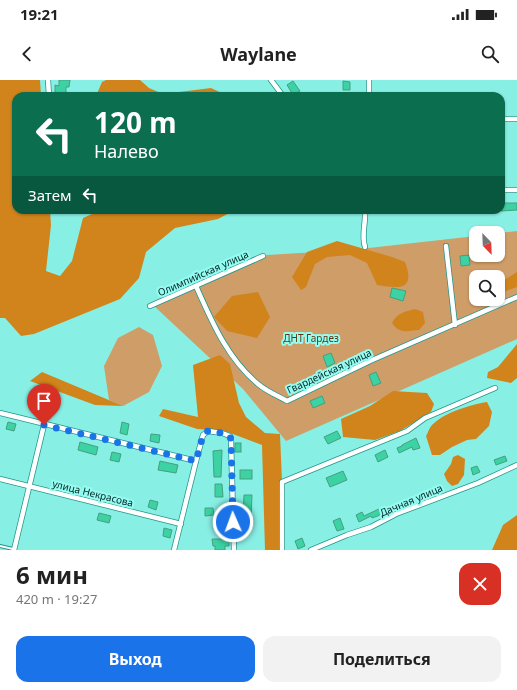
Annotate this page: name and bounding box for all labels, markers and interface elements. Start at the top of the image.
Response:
text: 19:21 [20,4,59,24]
text: Waylane [220,42,297,66]
icon: back [16,43,38,65]
icon: search [479,43,501,65]
text: 120 m [94,103,177,141]
icon: left [28,108,80,160]
text: Налево [94,139,159,163]
icon: left [79,184,101,206]
text: Затем [28,185,71,205]
north arrow [469,226,505,262]
map controls [469,226,505,306]
street label: Олимпийская улица [155,247,251,299]
button: search [469,270,505,306]
park label: ДНТ Гардез [283,331,339,345]
street label: Гвардейская улица [284,345,374,397]
pin [27,384,61,425]
icon: arrive [33,390,55,412]
street label: улица Некрасова [51,476,135,510]
street label: Дачная улица [377,480,445,520]
position arrow [212,501,254,543]
text: 6 мин [16,558,88,591]
button: close [459,563,501,605]
text: 420 m · 19:27 [16,590,97,608]
button: Выход [16,636,255,682]
button: Поделиться [263,636,501,682]

